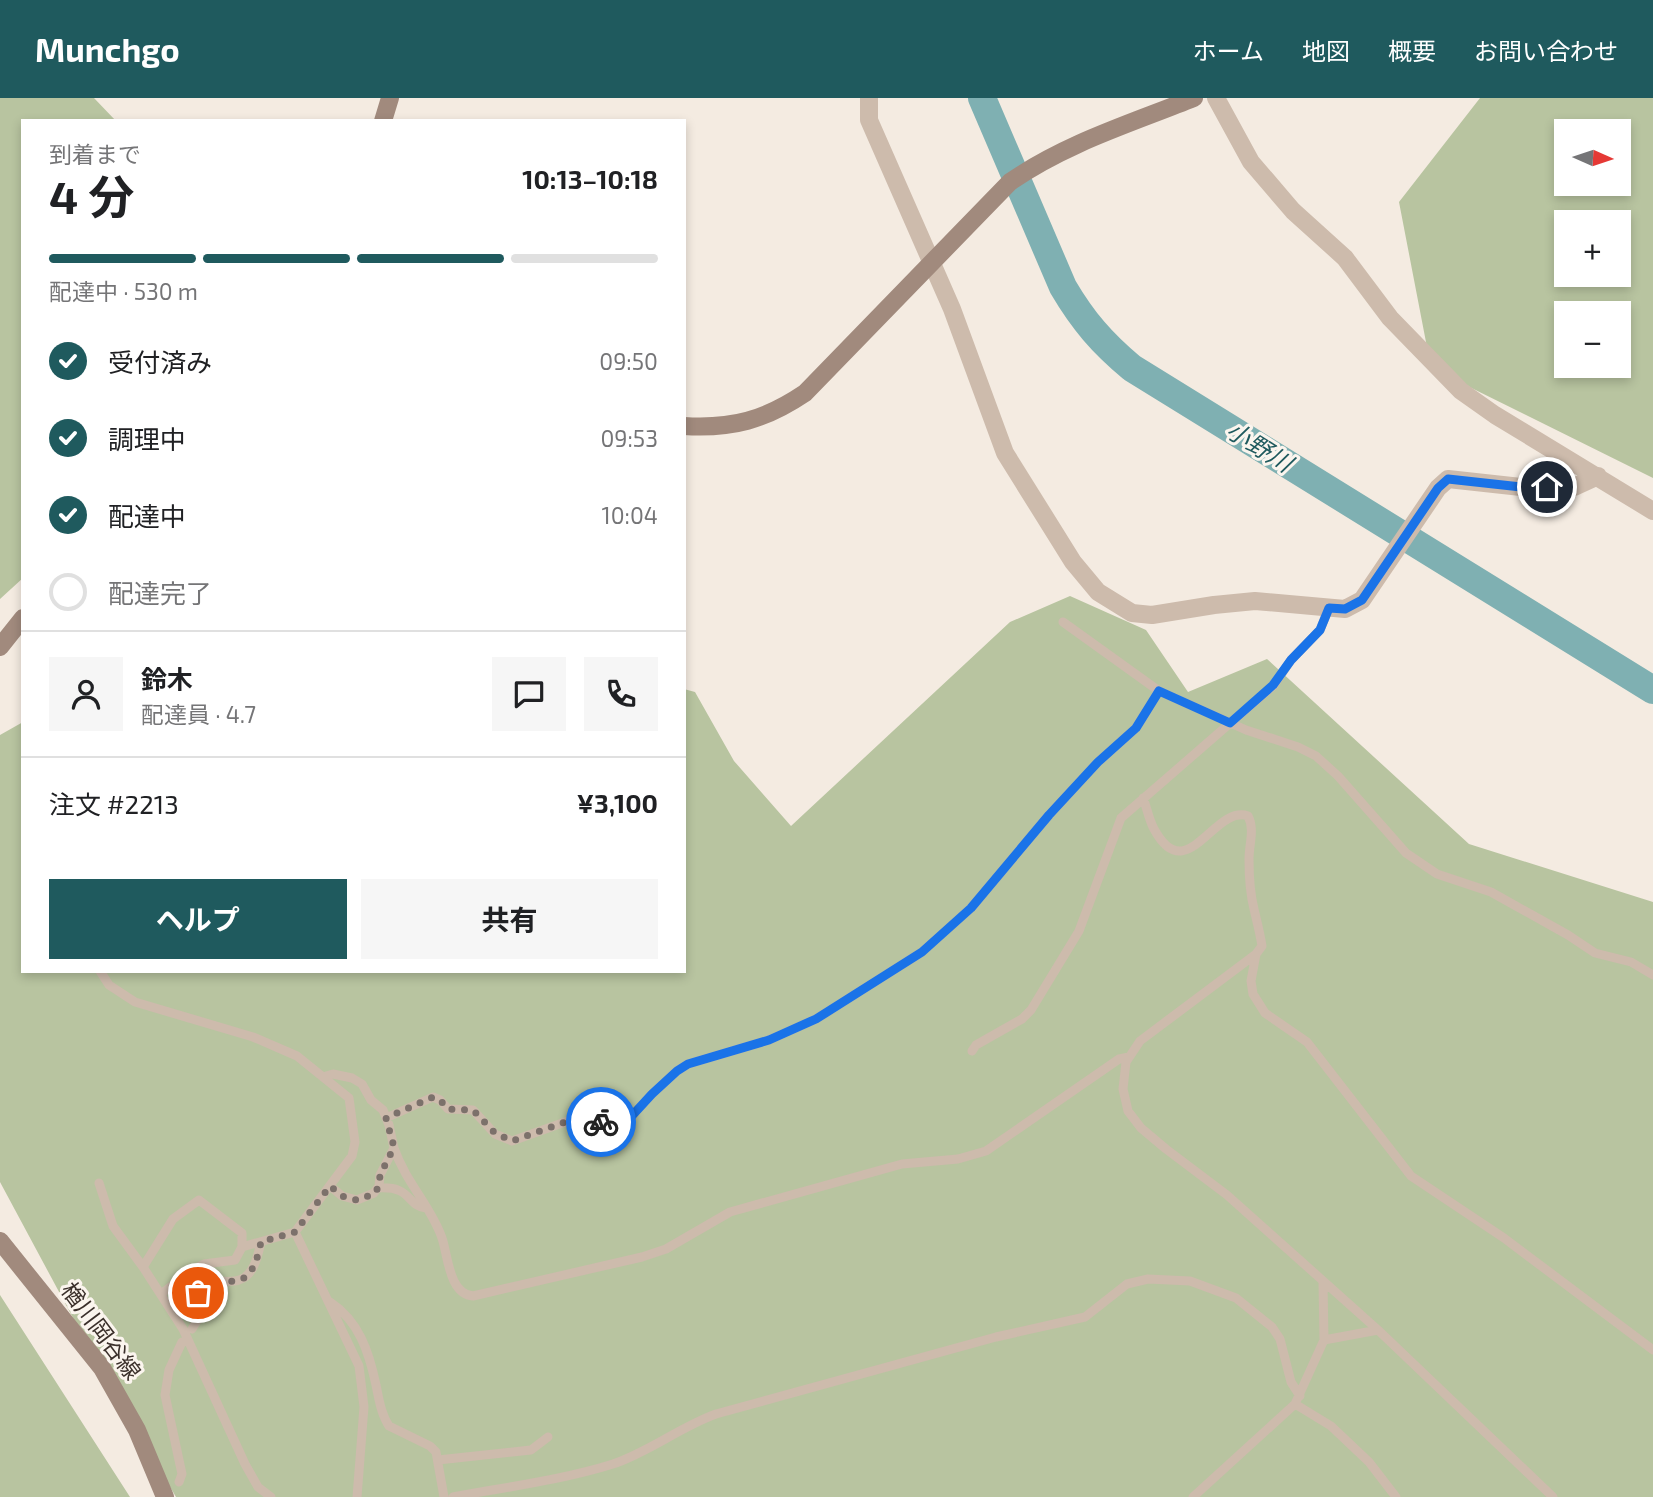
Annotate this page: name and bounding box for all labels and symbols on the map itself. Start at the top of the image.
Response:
north arrow [1554,119,1631,196]
water label: 小野川 [1222,414,1301,479]
pin [1517,457,1577,517]
courier [566,1087,636,1157]
pin [168,1263,228,1323]
street label: 楢川岡谷線 [56,1276,148,1385]

